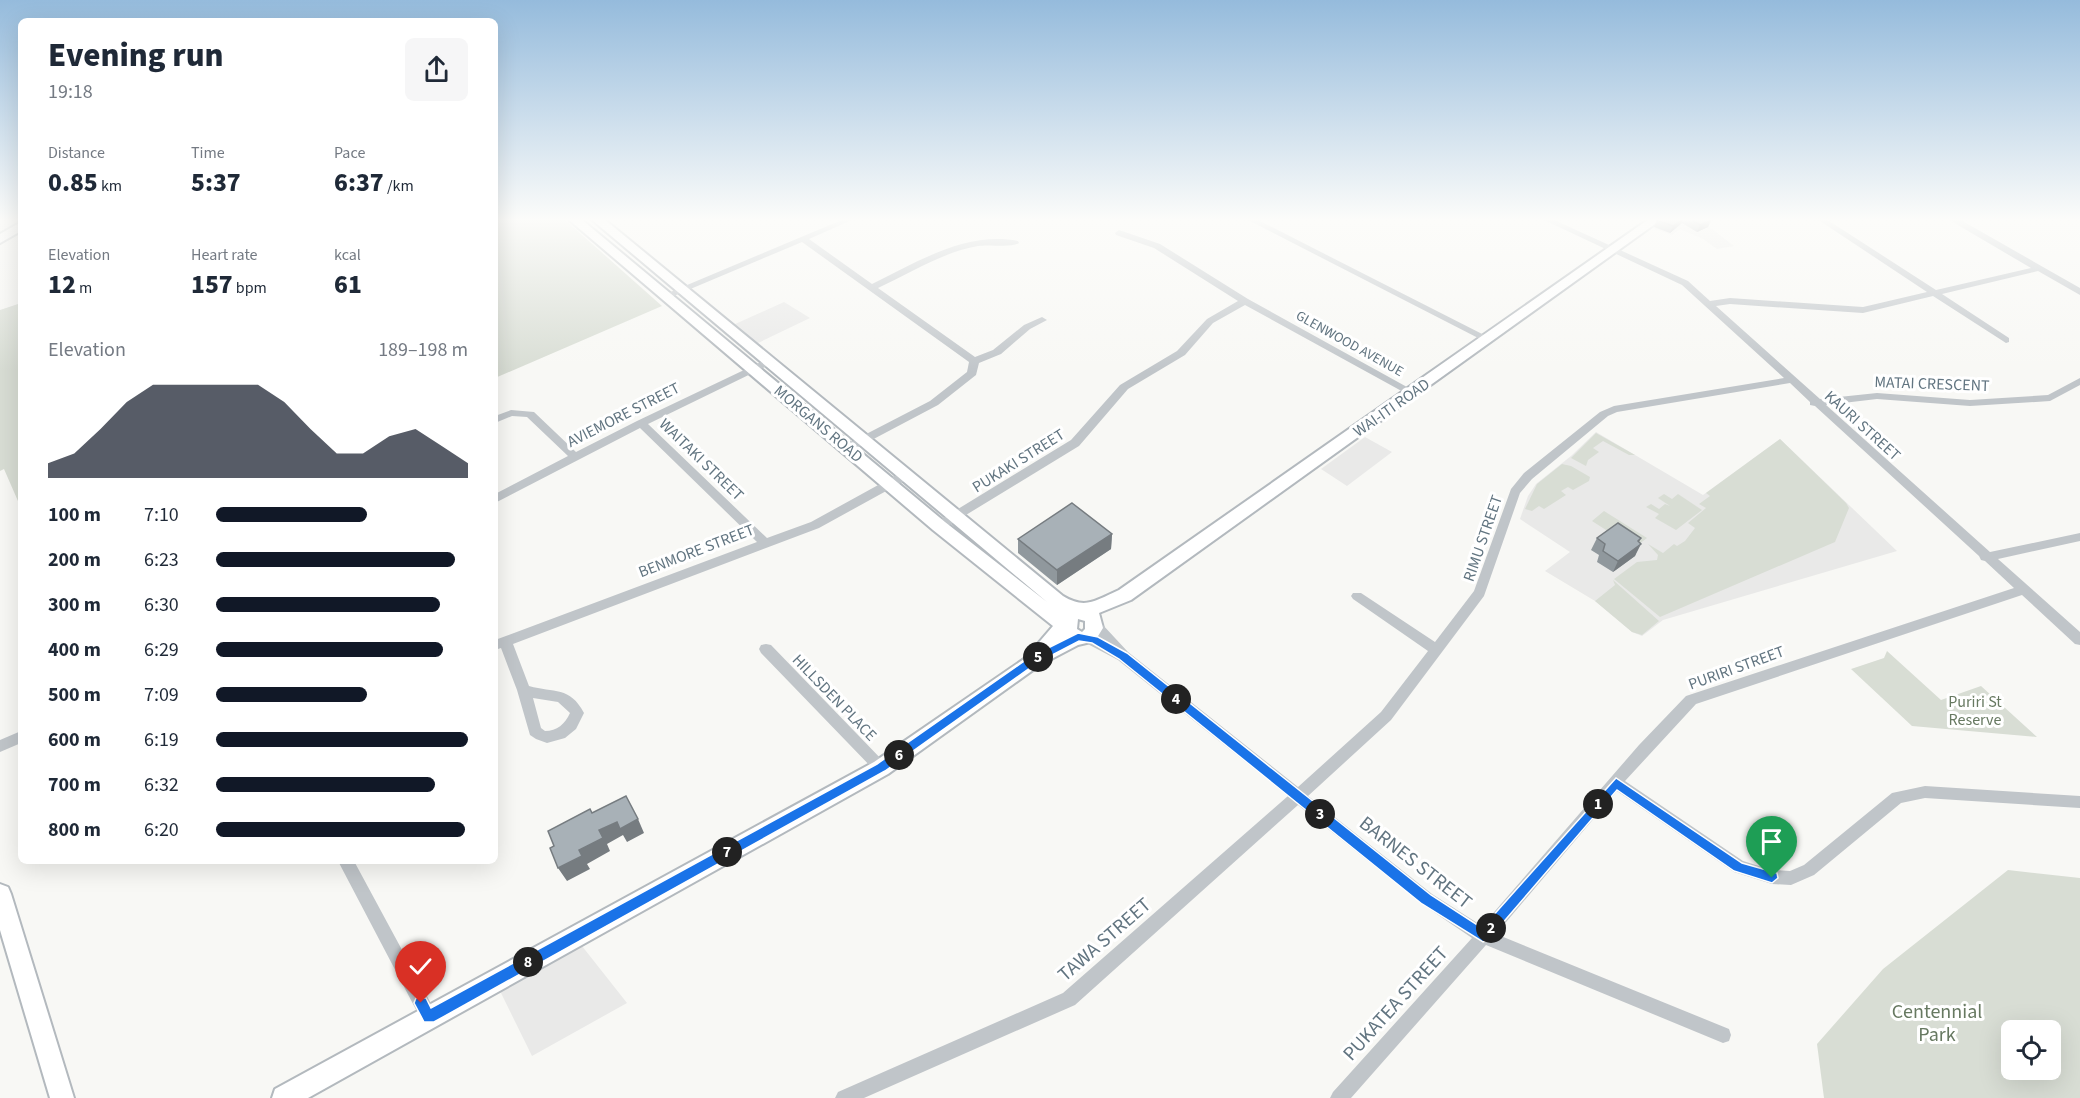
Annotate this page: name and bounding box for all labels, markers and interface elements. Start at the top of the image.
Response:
text: Evening run [48,32,224,79]
button: share [405,38,468,101]
text: 19:18 [48,78,93,106]
text: Distance [48,142,105,164]
text: Time [191,142,225,164]
text: Pace [334,142,365,164]
text: 0.85 [48,164,98,201]
text: 5:37 [191,164,241,201]
text: 6:37 [334,164,384,201]
text: km [98,175,122,197]
text: /km [384,175,414,197]
text: Elevation [48,244,110,266]
text: Heart rate [191,244,258,266]
text: kcal [334,244,361,266]
text: 12 [48,266,76,303]
text: 157 [191,266,233,303]
text: 61 [334,266,362,303]
text: m [76,277,92,299]
text: bpm [233,277,267,299]
street label: GLENWOOD AVENUE [1292,306,1407,382]
text: Elevation [48,336,126,364]
text: 189–198 m [378,336,468,364]
street label: MATAI CRESCENT [1874,371,1990,397]
street label: WAI-ITI ROAD [1349,373,1434,442]
street label: AVIEMORE STREET [563,377,684,453]
street label: MORGANS ROAD [769,380,868,468]
street label: KAURI STREET [1819,386,1906,466]
street label: WAITAKI STREET [654,414,749,506]
street label: PUKAKI STREET [968,423,1069,498]
street label: RIMU STREET [1458,492,1508,584]
text: 100 m [48,501,101,529]
text: 7:10 [144,501,179,529]
street label: BENMORE STREET [635,519,758,583]
text: 200 m [48,546,101,574]
text: 6:23 [144,546,179,574]
text: 300 m [48,591,101,619]
text: 6:30 [144,591,179,619]
text: 400 m [48,636,101,664]
text: 6:29 [144,636,179,664]
street label: PURIRI STREET [1685,640,1788,695]
pin: 5 [1023,642,1053,672]
text: 5 [1034,646,1042,668]
street label: HILLSDEN PLACE [787,649,882,746]
text: 500 m [48,681,101,709]
text: 7:09 [144,681,179,709]
pin: 4 [1161,684,1191,714]
text: 4 [1172,688,1180,710]
park label: Puriri St Reserve [1948,691,2002,731]
text: 600 m [48,726,101,754]
text: 6:19 [144,726,179,754]
pin: 6 [884,740,914,770]
text: 6 [895,744,903,766]
text: 700 m [48,771,101,799]
text: 6:32 [144,771,179,799]
pin: 1 [1583,789,1613,819]
text: 1 [1594,793,1602,815]
pin: 3 [1305,799,1335,829]
text: 3 [1316,803,1324,825]
street label: BARNES STREET [1353,810,1478,916]
text: 800 m [48,816,101,844]
text: 6:20 [144,816,179,844]
pin [1746,816,1797,878]
icon: arrive [1755,825,1788,858]
pin: 7 [712,837,742,867]
text: 7 [723,841,731,863]
street label: TAWA STREET [1052,891,1158,988]
pin: 2 [1476,913,1506,943]
text: 2 [1487,917,1495,939]
street label: PUKATEA STREET [1337,940,1455,1067]
pin [395,941,446,1003]
pin: 8 [513,947,543,977]
icon: check [404,950,437,983]
text: 8 [524,951,532,973]
park label: Centennial Park [1892,998,1982,1049]
map controls [2001,1020,2061,1080]
button: locate [2001,1020,2061,1080]

